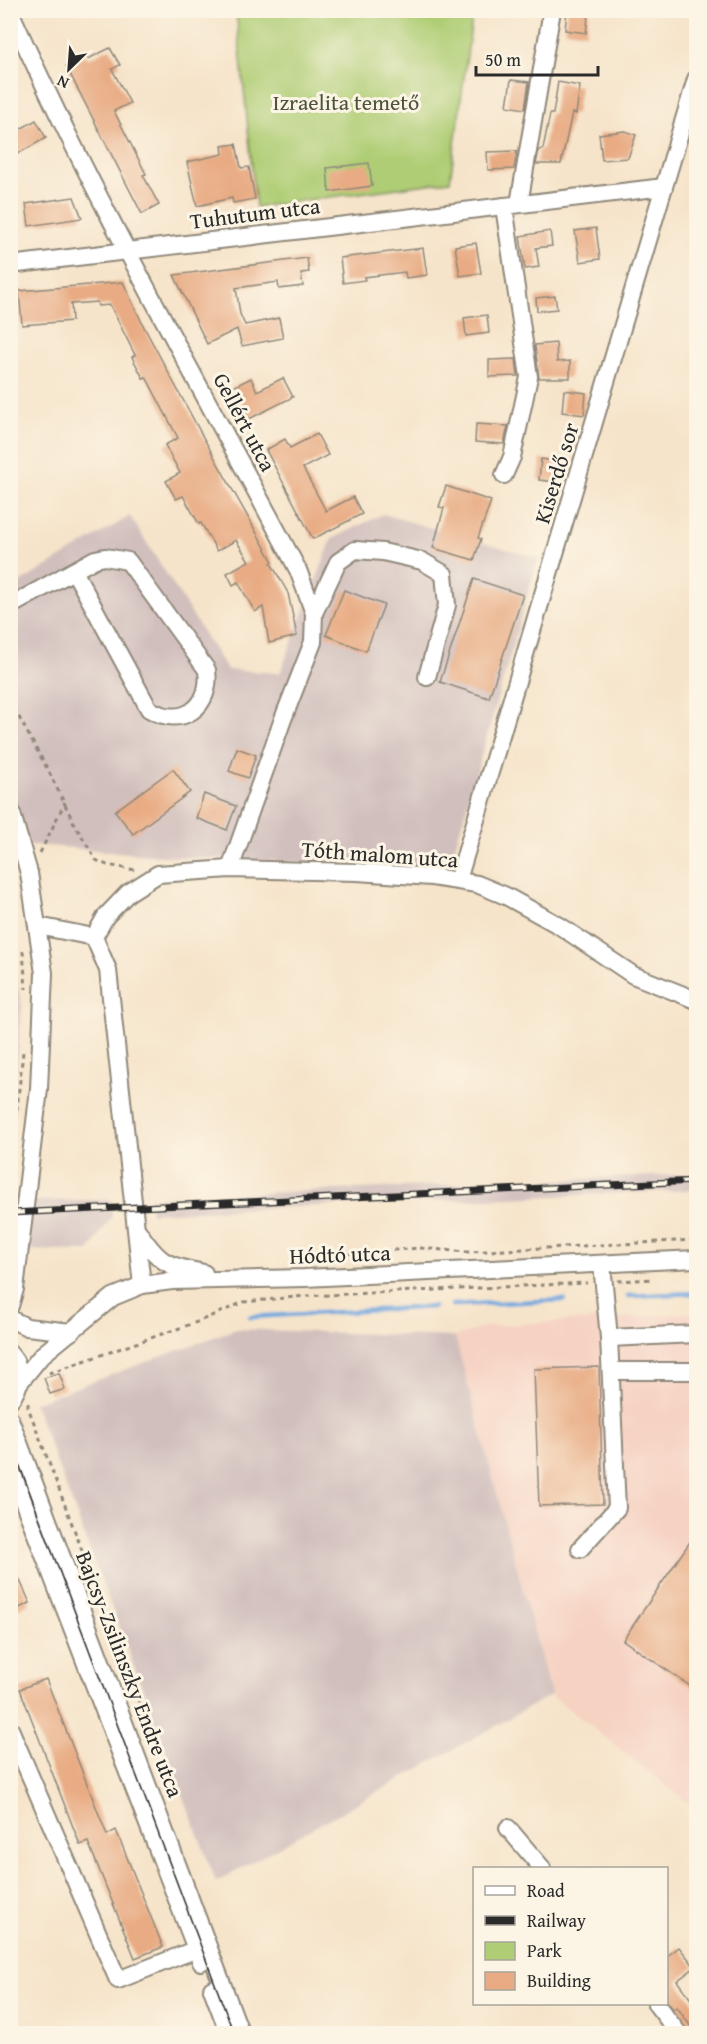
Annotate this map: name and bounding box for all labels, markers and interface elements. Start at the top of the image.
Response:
north arrow [39,39,99,99]
scale bar [476,39,598,77]
text: 50 m [485,46,521,73]
text: N [52,69,73,96]
park label: Izraelita temető [273,86,419,118]
street label: Tuhutum utca [188,189,322,237]
street label: Gellért utca [206,367,285,477]
street label: Kiserdő sor [526,419,586,527]
street label: Tóth malom utca [301,833,460,875]
street label: Hódtó utca [289,1236,392,1272]
street label: Bajcsy-Zsilinszky Endre utca [68,1546,192,1802]
legend [473,1867,668,2005]
text: Road [527,1877,565,1904]
text: Railway [527,1907,586,1934]
text: Park [527,1937,563,1964]
text: Building [527,1967,591,1994]

